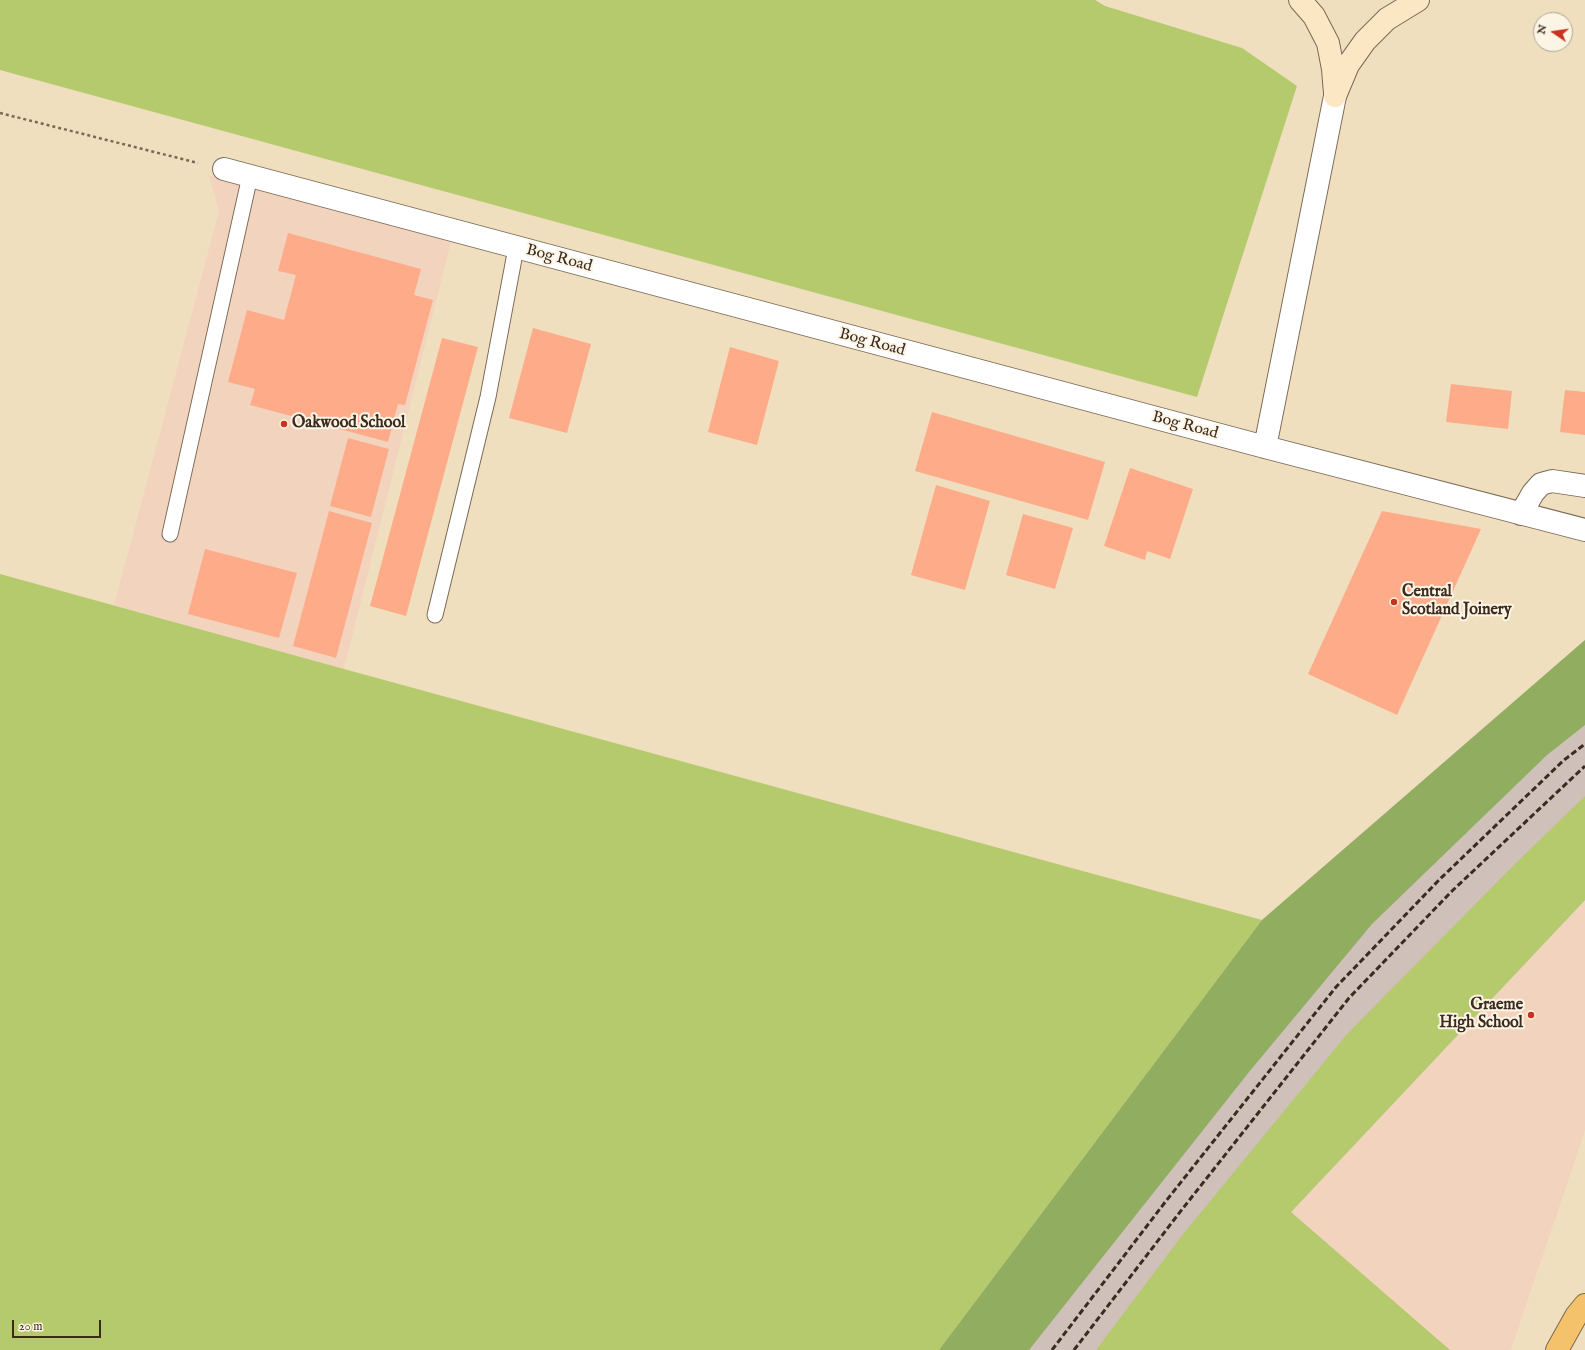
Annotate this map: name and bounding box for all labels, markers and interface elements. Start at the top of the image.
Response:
north arrow [1533,12,1573,52]
text: N [1534,23,1550,36]
street label: Bog Road [524,241,594,277]
street label: Bog Road [837,325,907,361]
street label: Bog Road [1150,408,1220,444]
place label: Oakwood School [292,414,405,434]
marker: Oakwood School [279,419,289,429]
place label: Central Scotland Joinery [1402,583,1512,621]
marker: Central Scotland Joinery [1389,597,1399,607]
place label: Graeme High School [1439,996,1523,1034]
marker: Graeme High School [1526,1010,1536,1020]
scale bar [14,1312,103,1338]
text: 20 m [19,1319,42,1334]

